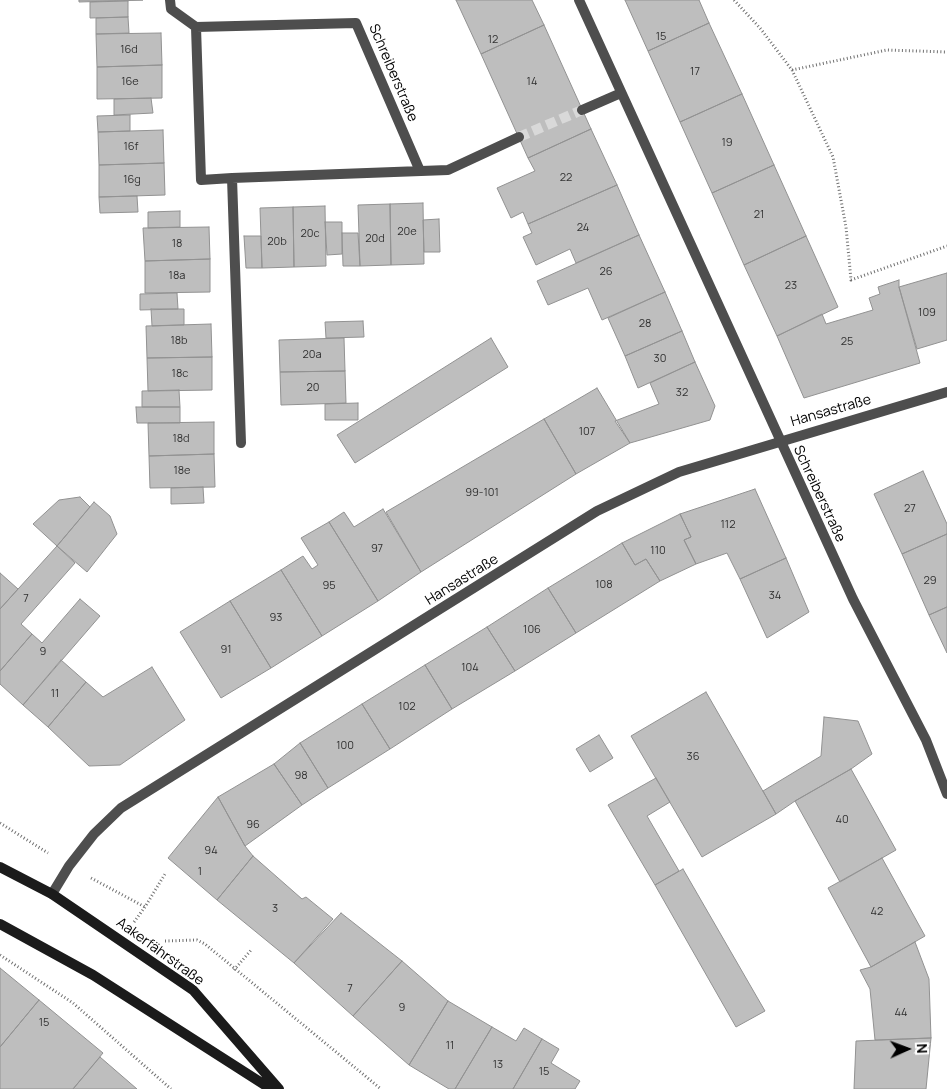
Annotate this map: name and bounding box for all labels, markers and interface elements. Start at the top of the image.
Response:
street label: Schreiberstraße [365,22,421,124]
house number: 15 [656,30,666,44]
house number: 12 [488,33,498,47]
house number: 16d [120,43,138,57]
house number: 17 [690,65,700,79]
house number: 16e [121,75,139,89]
house number: 14 [527,75,537,89]
house number: 19 [721,136,733,150]
house number: 16f [123,140,139,154]
house number: 22 [560,171,572,185]
house number: 16g [123,173,141,187]
house number: 21 [754,208,764,222]
house number: 24 [577,221,589,235]
house number: 20e [397,225,417,239]
house number: 20c [300,227,320,241]
house number: 20d [365,232,385,246]
house number: 20b [267,235,287,249]
house number: 18 [172,237,182,251]
house number: 26 [599,265,613,279]
house number: 18a [169,269,185,283]
house number: 23 [785,279,797,293]
house number: 109 [918,306,936,320]
house number: 28 [639,317,651,331]
house number: 18b [170,334,188,348]
house number: 25 [841,335,853,349]
house number: 20a [302,348,322,362]
house number: 30 [654,352,666,366]
house number: 18c [172,367,188,381]
house number: 20 [307,381,319,395]
house number: 32 [676,386,688,400]
street label: Hansastraße [789,392,873,430]
house number: 107 [579,425,595,439]
house number: 18d [172,432,190,446]
street label: Schreiberstraße [789,443,849,545]
house number: 18e [173,464,191,478]
house number: 99-101 [465,486,499,500]
house number: 27 [904,502,916,516]
house number: 112 [721,518,735,532]
house number: 97 [371,542,383,556]
house number: 110 [650,544,666,558]
street label: Hansastraße [422,551,502,609]
house number: 29 [923,574,937,588]
house number: 108 [595,578,613,592]
house number: 95 [322,579,336,593]
house number: 34 [769,589,781,603]
house number: 7 [23,592,29,606]
house number: 93 [270,611,282,625]
house number: 106 [523,623,541,637]
house number: 91 [220,643,232,657]
house number: 9 [40,645,46,659]
house number: 104 [461,661,479,675]
house number: 11 [51,687,59,701]
house number: 102 [398,700,416,714]
house number: 100 [336,739,354,753]
house number: 36 [687,750,699,764]
house number: 98 [294,769,308,783]
house number: 40 [835,813,849,827]
house number: 96 [246,818,260,832]
house number: 94 [204,844,218,858]
house number: 1 [198,865,202,879]
house number: 3 [272,902,278,916]
house number: 42 [871,905,883,919]
street label: Aakerfährstraße [113,915,207,989]
house number: 7 [347,982,353,996]
house number: 9 [399,1001,405,1015]
house number: 44 [894,1006,908,1020]
house number: 15 [39,1016,49,1030]
north arrow [882,1024,932,1074]
house number: 11 [446,1039,454,1053]
text: N [913,1043,932,1054]
house number: 13 [493,1058,503,1072]
house number: 15 [539,1065,549,1079]

